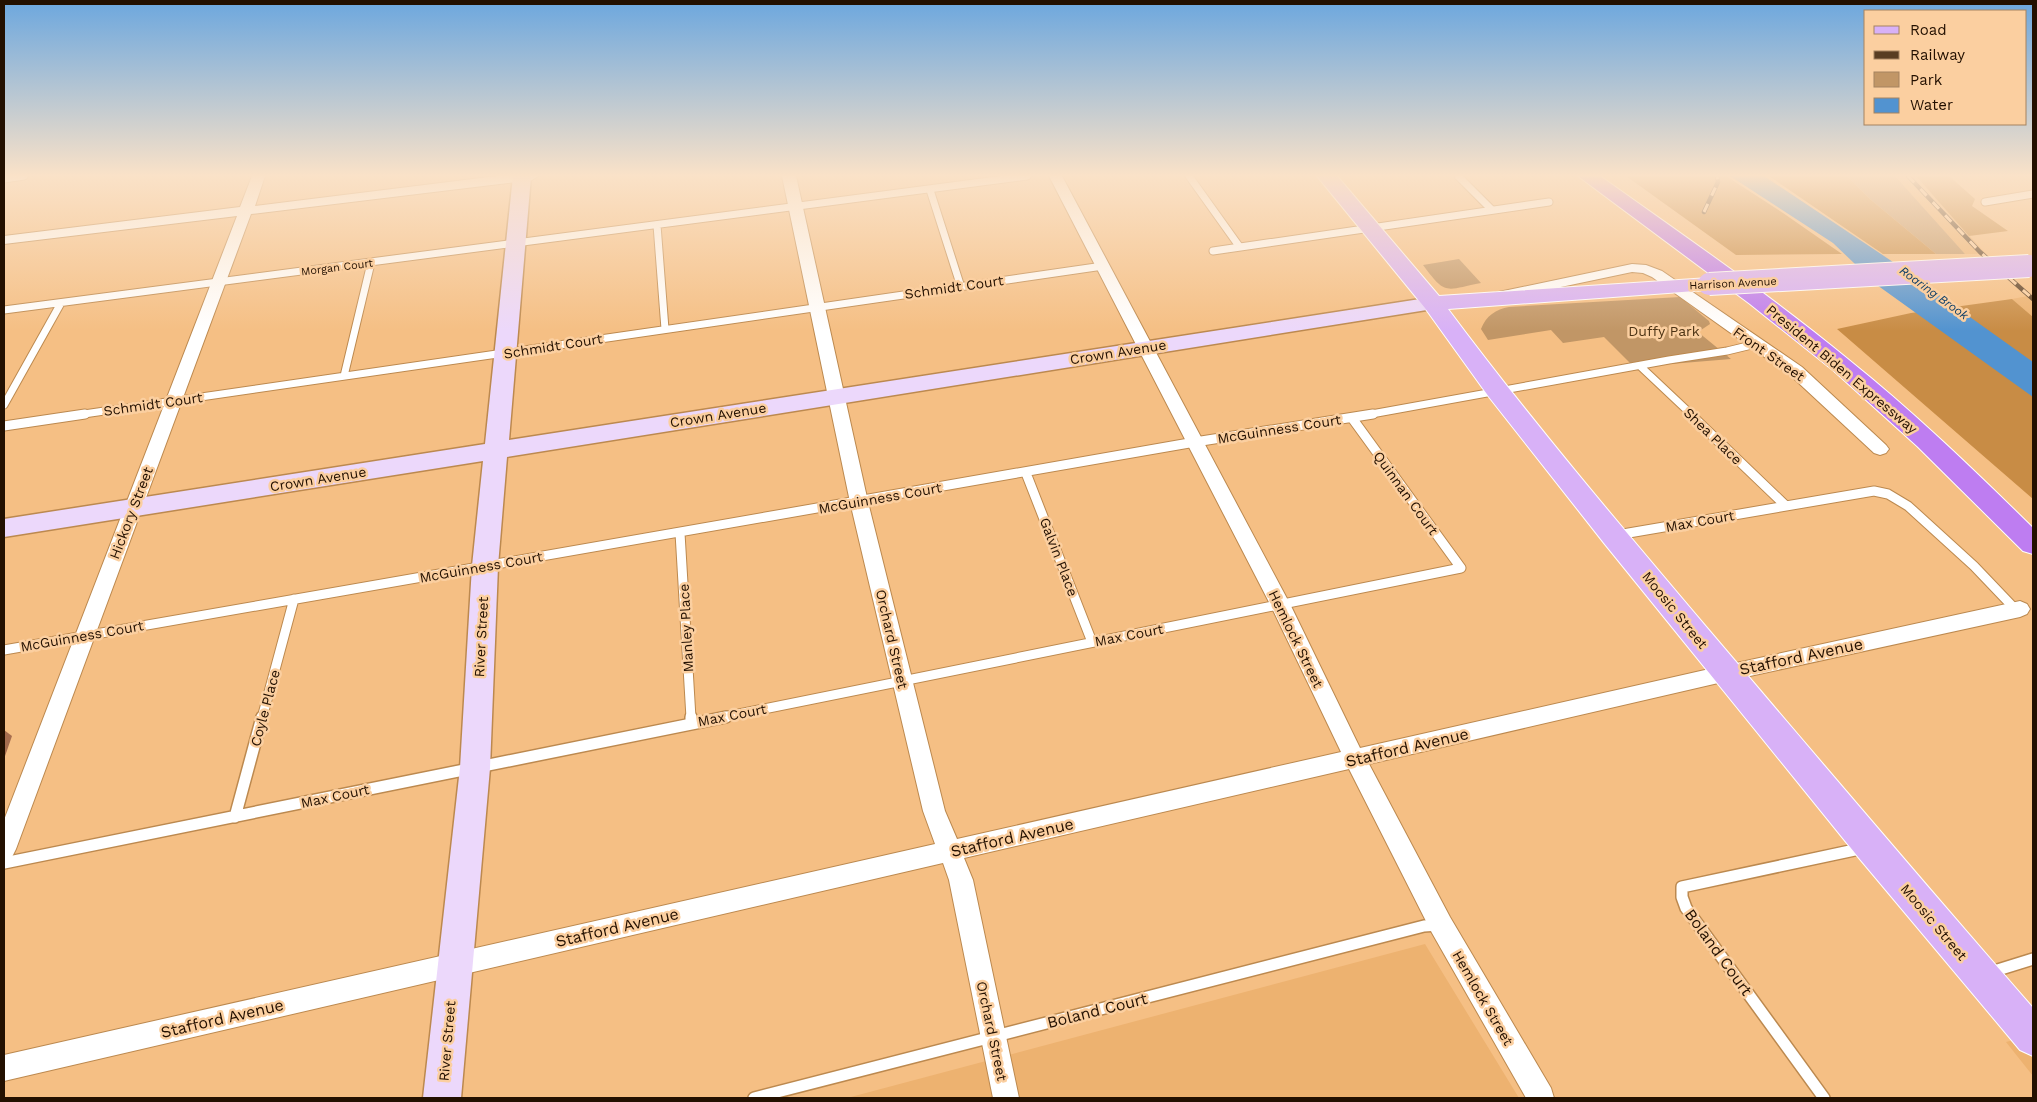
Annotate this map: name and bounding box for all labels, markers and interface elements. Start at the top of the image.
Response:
legend [1864,10,2027,125]
text: Road [1910,21,1947,39]
text: Railway [1910,46,1965,64]
text: Park [1910,71,1943,89]
text: Water [1910,96,1953,114]
street label: Morgan Court [300,257,374,278]
water label: Roaring Brook [1897,263,1971,323]
street label: Schmidt Court [903,272,1005,302]
street label: Harrison Avenue [1689,275,1777,292]
street label: President Biden Expressway [1763,301,1921,437]
park label: Duffy Park [1628,323,1700,339]
street label: Front Street [1730,324,1808,384]
street label: Schmidt Court [502,330,604,362]
street label: Crown Avenue [1069,336,1167,368]
street label: Schmidt Court [102,389,204,419]
street label: Crown Avenue [669,399,767,431]
street label: Shea Place [1681,404,1745,468]
street label: McGuinness Court [1216,411,1342,447]
street label: Quinnan Court [1370,448,1442,538]
street label: Crown Avenue [269,463,367,495]
street label: Hickory Street [106,465,156,561]
street label: McGuinness Court [817,479,943,517]
street label: Max Court [1664,507,1736,535]
street label: Galvin Place [1037,515,1081,599]
street label: McGuinness Court [418,548,544,586]
street label: Moosic Street [1639,568,1711,652]
street label: Manley Place [676,583,696,673]
street label: Orchard Street [873,588,911,690]
street label: Hemlock Street [1265,588,1327,691]
street label: River Street [471,596,491,678]
street label: McGuinness Court [19,617,145,655]
street label: Max Court [1093,620,1165,649]
street label: Stafford Avenue [1738,634,1865,679]
street label: Coyle Place [247,668,283,748]
street label: Max Court [696,700,768,729]
street label: Stafford Avenue [1344,724,1470,771]
street label: Max Court [299,781,371,811]
street label: Stafford Avenue [949,814,1075,861]
street label: Moosic Street [1897,881,1971,963]
street label: Stafford Avenue [554,904,680,951]
street label: Boland Court [1681,905,1757,1000]
street label: Hemlock Street [1449,948,1517,1048]
street label: Orchard Street [974,980,1010,1082]
street label: Boland Court [1045,989,1149,1032]
street label: Stafford Avenue [159,995,285,1042]
street label: River Street [436,1000,458,1082]

